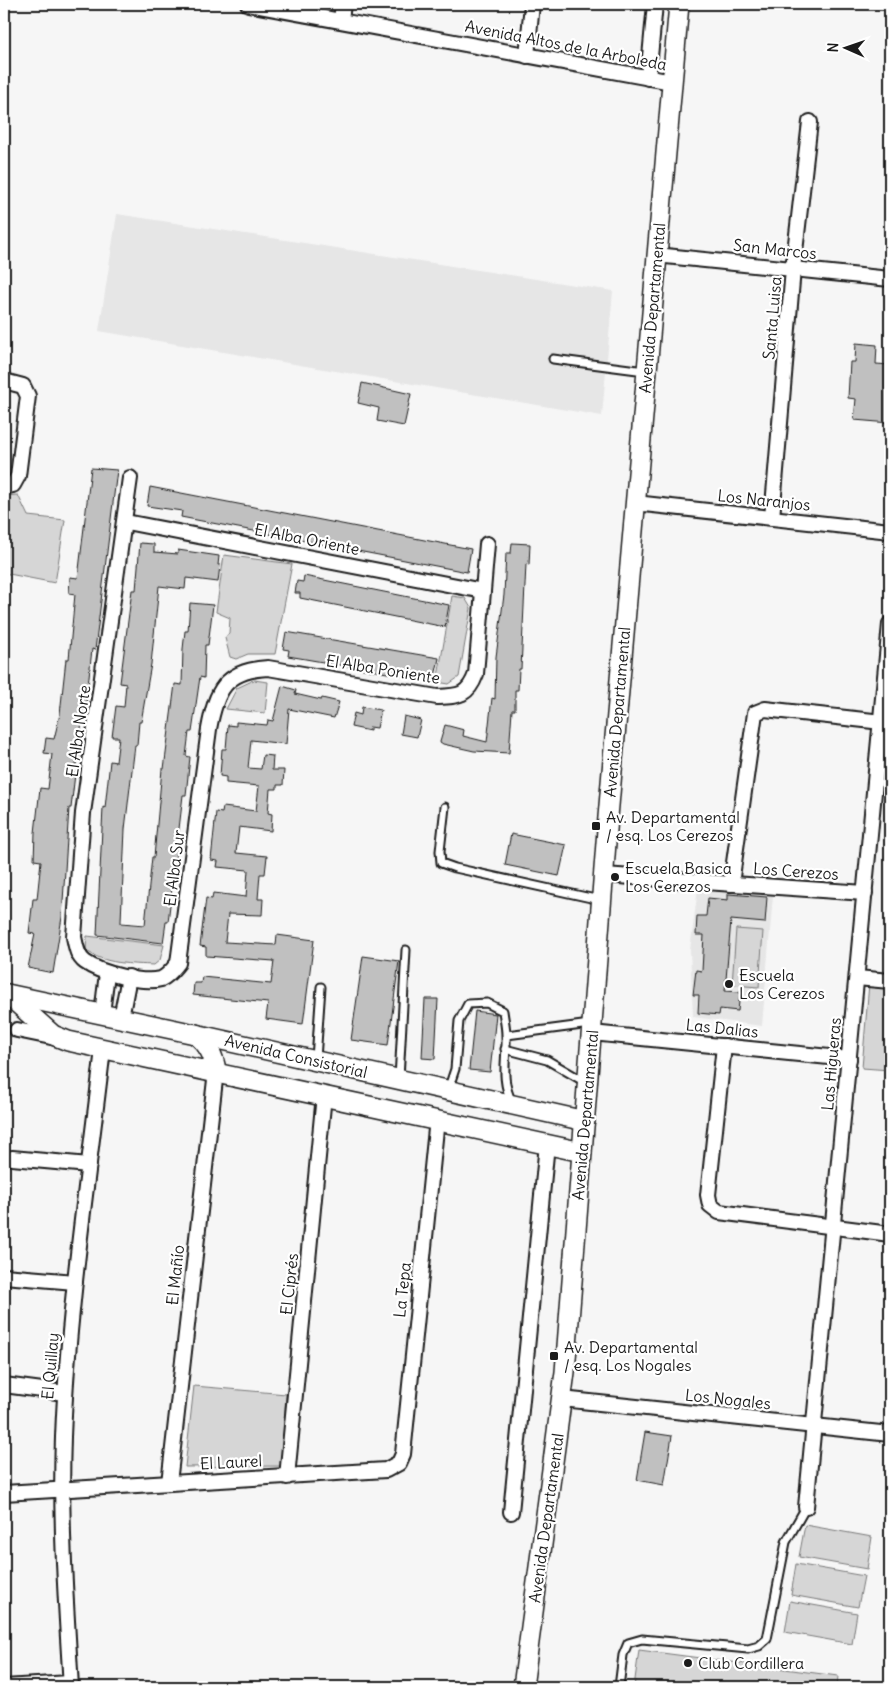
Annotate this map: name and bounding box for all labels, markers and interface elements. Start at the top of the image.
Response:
street label: Avenida Altos de la Arboleda [464,16,668,74]
north arrow [822,22,872,72]
text: N [824,42,842,53]
street label: Avenida Departamental [635,222,669,394]
street label: San Marcos [732,235,818,263]
street label: Santa Luisa [758,276,786,360]
street label: Los Naranjos [717,485,811,515]
street label: El Alba Oriente [253,519,361,559]
street label: Avenida Departamental [600,626,634,798]
street label: El Alba Poniente [325,650,441,688]
street label: El Alba Norte [62,684,94,778]
place label: Av. Departamental / esq. Los Cerezos [606,807,740,845]
marker: Av. Departamental / esq. Los Cerezos [590,820,602,832]
street label: El Alba Sur [159,828,189,908]
place label: Escuela Basica Los Cerezos [625,858,732,896]
street label: Los Cerezos [753,858,839,884]
marker: Escuela Basica Los Cerezos [609,871,621,883]
place label: Escuela Los Cerezos [739,965,825,1003]
marker: Escuela Los Cerezos [723,978,735,990]
street label: Las Dalias [685,1014,759,1042]
street label: Las Higueras [817,1017,845,1111]
street label: Avenida Departamental [568,1029,602,1201]
street label: Avenida Consistorial [223,1030,369,1082]
street label: El Mañío [162,1244,188,1306]
street label: El Ciprés [276,1252,302,1316]
street label: La Tepa [389,1261,415,1319]
street label: El Quillay [37,1332,63,1400]
place label: Av. Departamental / esq. Los Nogales [564,1337,698,1375]
marker: Av. Departamental / esq. Los Nogales [548,1350,560,1362]
street label: Los Nogales [684,1385,772,1413]
street label: Avenida Departamental [524,1432,568,1604]
street label: El Laurel [199,1450,263,1474]
place label: Club Cordillera [698,1653,804,1673]
marker: Club Cordillera [682,1657,694,1669]

